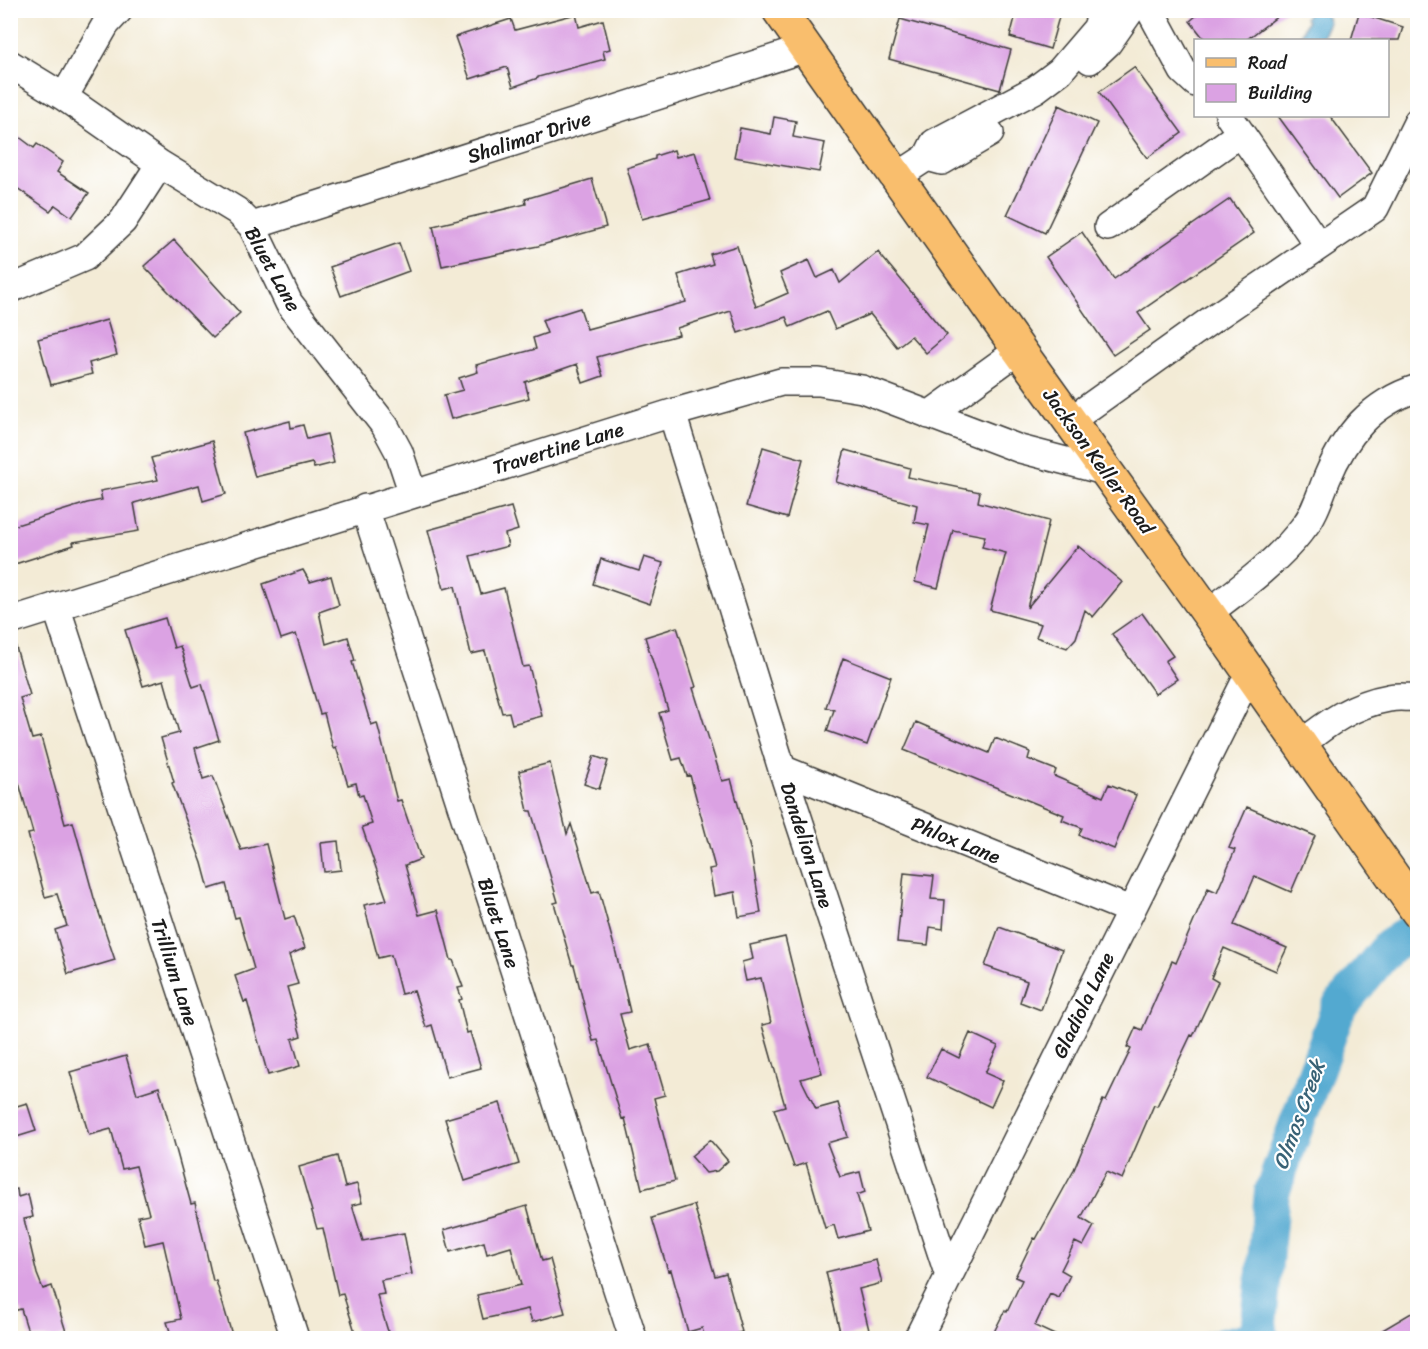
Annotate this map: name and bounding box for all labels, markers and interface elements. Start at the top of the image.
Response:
legend [1194,39,1389,117]
text: Road [1248,47,1288,79]
text: Building [1248,77,1312,109]
street label: Shalimar Drive [463,101,596,174]
street label: Bluet Lane [235,220,311,319]
street label: Jackson Keller Road [1033,380,1165,543]
street label: Travertine Lane [488,412,628,485]
street label: Dandelion Lane [770,778,843,913]
street label: Phlox Lane [906,807,1006,874]
street label: Bluet Lane [467,873,530,973]
street label: Trillium Lane [141,914,208,1031]
street label: Gladiola Lane [1043,946,1124,1064]
water label: Olmos Creek [1262,1052,1337,1175]

